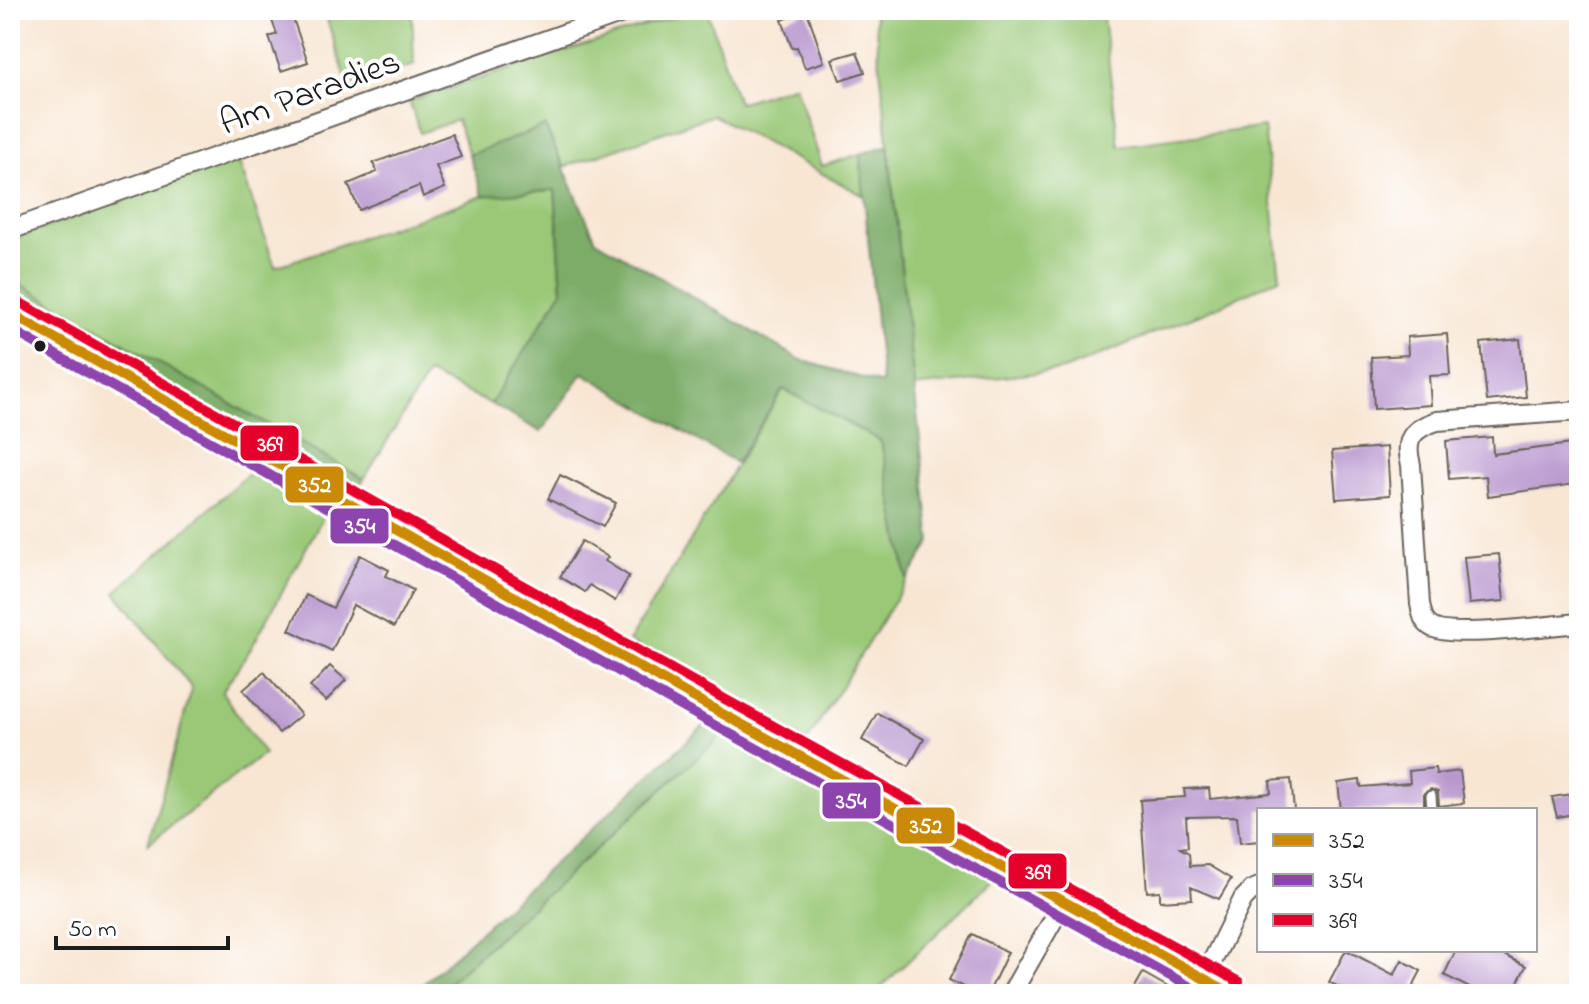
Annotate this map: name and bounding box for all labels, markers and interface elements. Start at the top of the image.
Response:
street label: Am Paradies [213,37,408,151]
unlabelled marker [32,338,48,354]
line badge: 369 [239,424,300,462]
text: 369 [256,430,283,462]
line badge: 352 [284,465,345,504]
text: 352 [298,471,331,503]
line badge: 354 [329,507,390,545]
text: 354 [344,512,376,544]
line badge: 354 [821,781,882,820]
text: 354 [835,787,867,819]
line badge: 352 [895,806,956,845]
legend [1257,808,1537,952]
text: 352 [909,812,942,844]
text: 352 [1329,825,1365,860]
line badge: 369 [1007,852,1068,890]
text: 369 [1024,858,1051,890]
text: 354 [1329,865,1363,900]
scale bar [56,900,228,950]
text: 369 [1329,905,1357,940]
text: 50 m [68,913,117,948]

